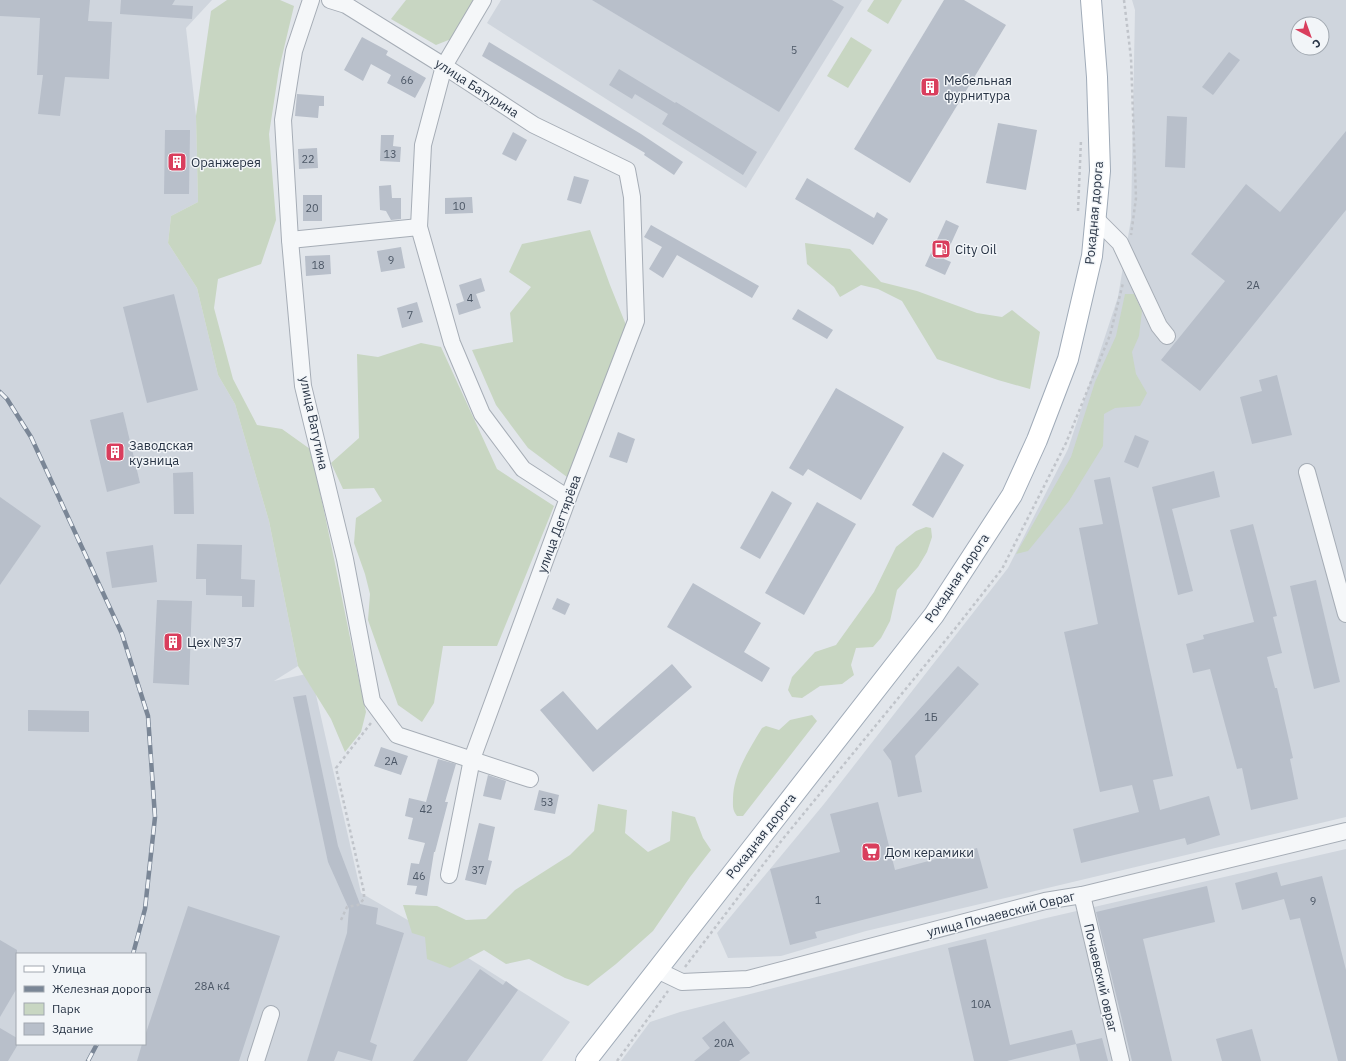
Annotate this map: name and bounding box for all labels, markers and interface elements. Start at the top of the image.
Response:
north arrow [1290,16,1330,56]
text: С [1309,36,1324,51]
house number: 5 [791,43,797,57]
street label: улица Батурина [432,55,522,121]
place label: Мебельная фурнитура [944,72,1012,104]
house number: 66 [400,73,414,87]
building icon: Мебельная фурнитура [919,76,941,98]
house number: 13 [383,147,397,161]
building icon: Оранжерея [166,151,188,173]
house number: 22 [301,152,315,166]
place label: Оранжерея [191,154,261,171]
street label: Рокадная дорога [1081,161,1107,265]
house number: 10 [452,199,466,213]
house number: 20 [305,201,319,215]
fuel station icon: City Oil [930,238,952,260]
place label: City Oil [955,241,997,258]
house number: 9 [388,253,394,267]
house number: 18 [311,258,325,272]
house number: 2А [1246,278,1260,292]
house number: 4 [467,291,474,305]
house number: 7 [407,308,413,322]
street label: улица Ватутина [296,375,332,472]
place label: Заводская кузница [129,437,193,469]
building icon: Заводская кузница [104,441,126,463]
street label: улица Дегтярёва [533,473,585,575]
street label: Рокадная дорога [921,530,993,626]
building icon: Цех №37 [162,631,184,653]
place label: Цех №37 [187,634,242,651]
house number: 1Б [924,710,938,724]
house number: 2А [384,754,398,768]
street label: Рокадная дорога [722,790,800,882]
house number: 53 [540,795,554,809]
house number: 42 [419,802,433,816]
supermarket icon: Дом керамики [860,841,882,863]
place label: Дом керамики [885,844,974,861]
house number: 37 [471,863,485,877]
house number: 46 [412,869,426,883]
street label: улица Почаевский Овраг [925,887,1077,941]
house number: 1 [815,893,822,907]
house number: 9 [1310,894,1316,908]
street label: Почаевский овраг [1080,922,1122,1034]
legend [16,953,146,1045]
text: Улица [52,961,86,976]
house number: 28А к4 [194,979,230,993]
text: Железная дорога [52,981,152,996]
house number: 10А [971,997,991,1011]
text: Парк [52,1001,81,1016]
text: Здание [52,1021,94,1036]
house number: 20А [714,1036,734,1050]

